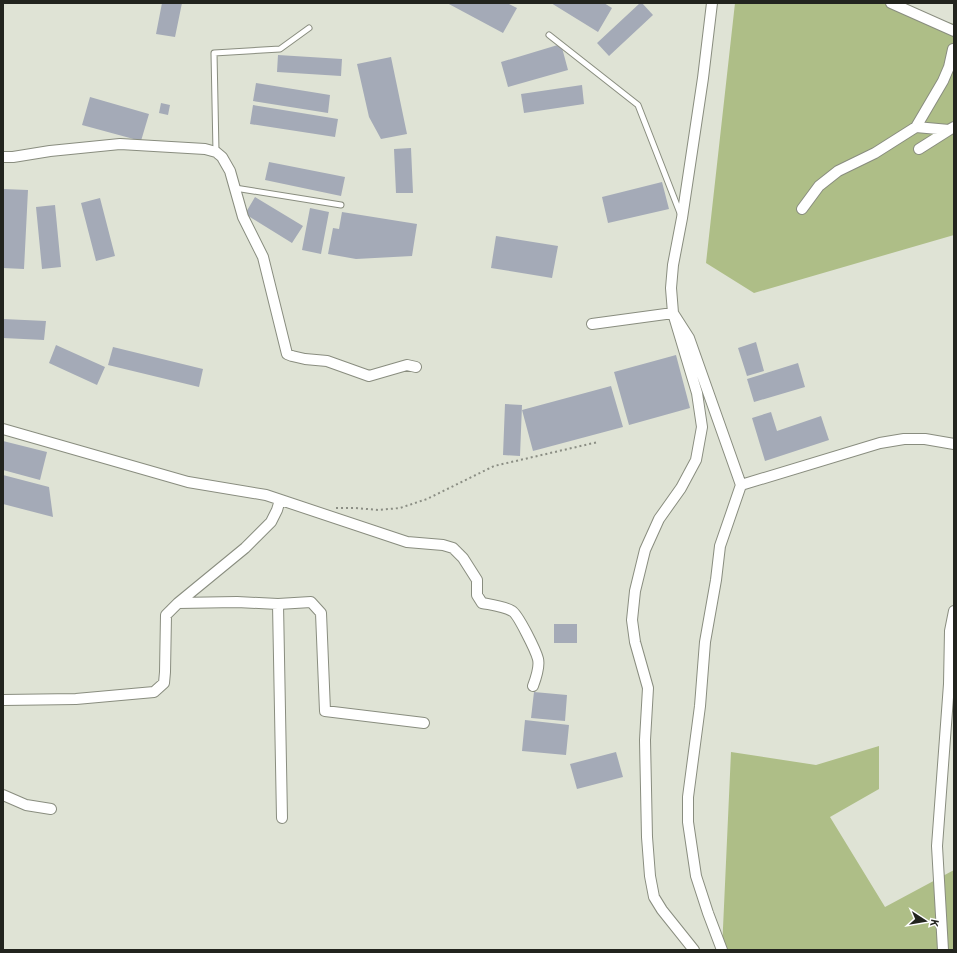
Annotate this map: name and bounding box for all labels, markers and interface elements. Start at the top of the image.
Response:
north arrow [905,901,945,941]
text: K [927,918,942,928]

